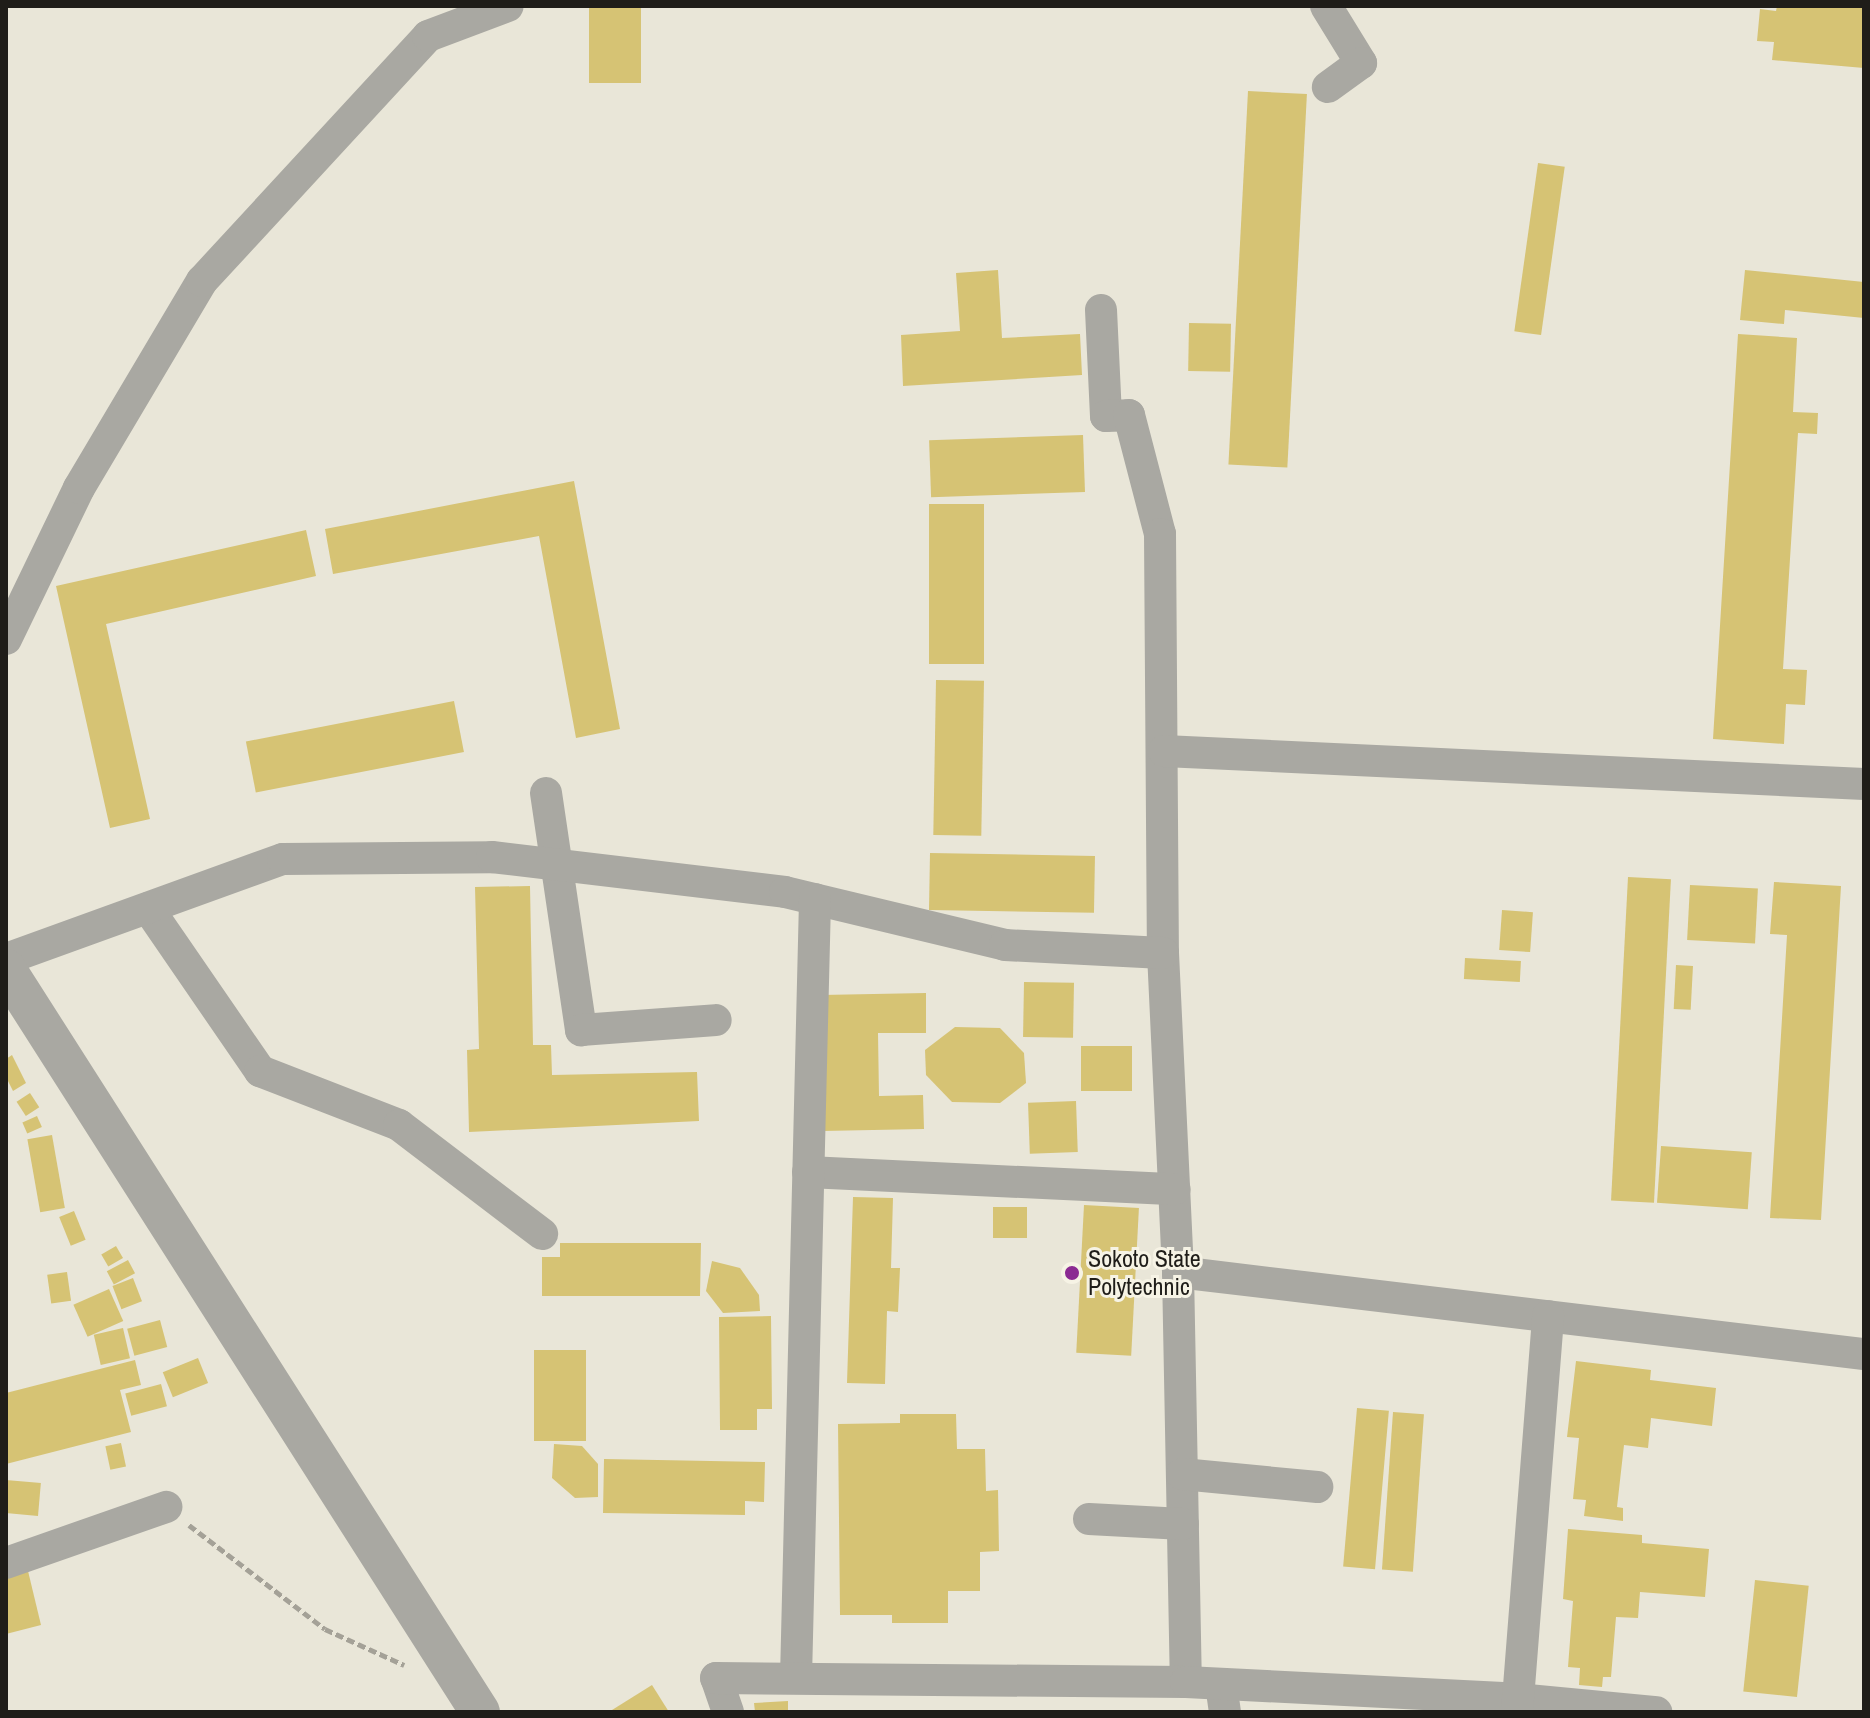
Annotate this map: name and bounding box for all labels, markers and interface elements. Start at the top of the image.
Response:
place label: Sokoto State Polytechnic [1088,1245,1201,1301]
marker: Sokoto State Polytechnic [1063,1264,1081,1282]

